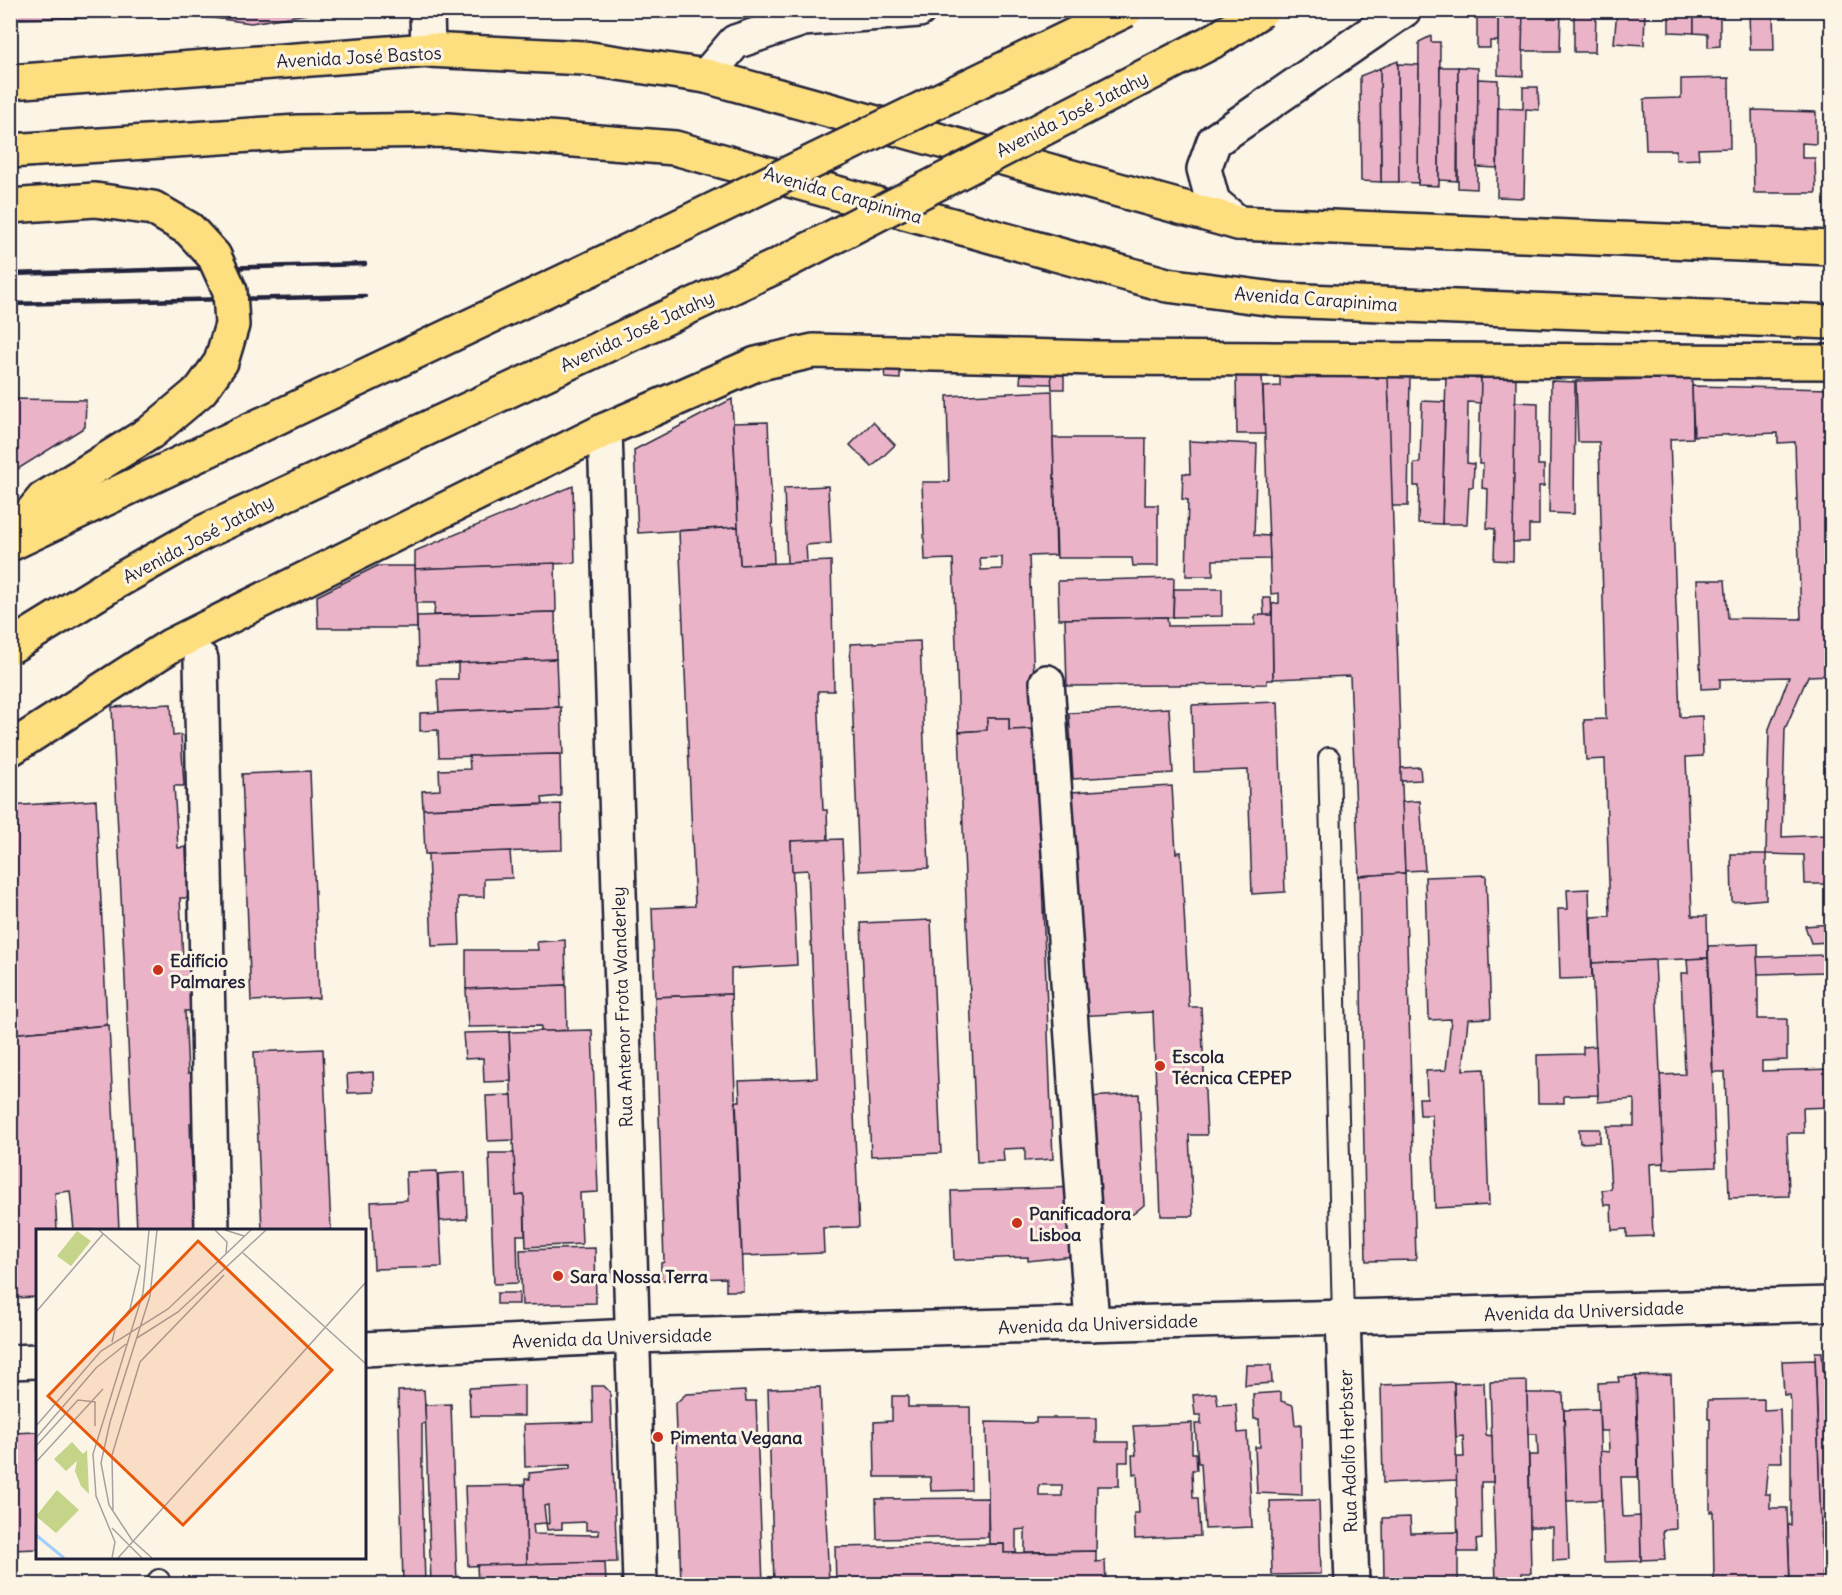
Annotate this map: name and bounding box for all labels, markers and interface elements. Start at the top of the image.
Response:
street label: Avenida José Bastos [276,41,442,73]
street label: Avenida José Jatahy [992,66,1152,162]
street label: Avenida Carapinima [761,161,925,229]
street label: Avenida Carapinima [1234,282,1398,316]
street label: Avenida José Jatahy [556,285,718,377]
street label: Avenida José Jatahy [119,490,277,588]
street label: Rua Antenor Frota Wanderley [606,886,638,1128]
place label: Edifício Palmares [170,949,245,993]
marker: Edifício Palmares [151,963,165,977]
place label: Escola Técnica CEPEP [1172,1045,1292,1089]
marker: Escola Técnica CEPEP [1153,1059,1167,1073]
place label: Panificadora Lisboa [1029,1202,1131,1246]
marker: Panificadora Lisboa [1010,1216,1024,1230]
inset map [36,1229,366,1559]
place label: Sara Nossa Terra [570,1265,708,1288]
marker: Sara Nossa Terra [551,1269,565,1283]
street label: Avenida da Universidade [1484,1296,1684,1326]
street label: Avenida da Universidade [998,1309,1198,1339]
street label: Avenida da Universidade [512,1323,712,1353]
street label: Rua Adolfo Herbster [1334,1368,1362,1533]
place label: Pimenta Vegana [670,1426,803,1449]
marker: Pimenta Vegana [651,1430,665,1444]

